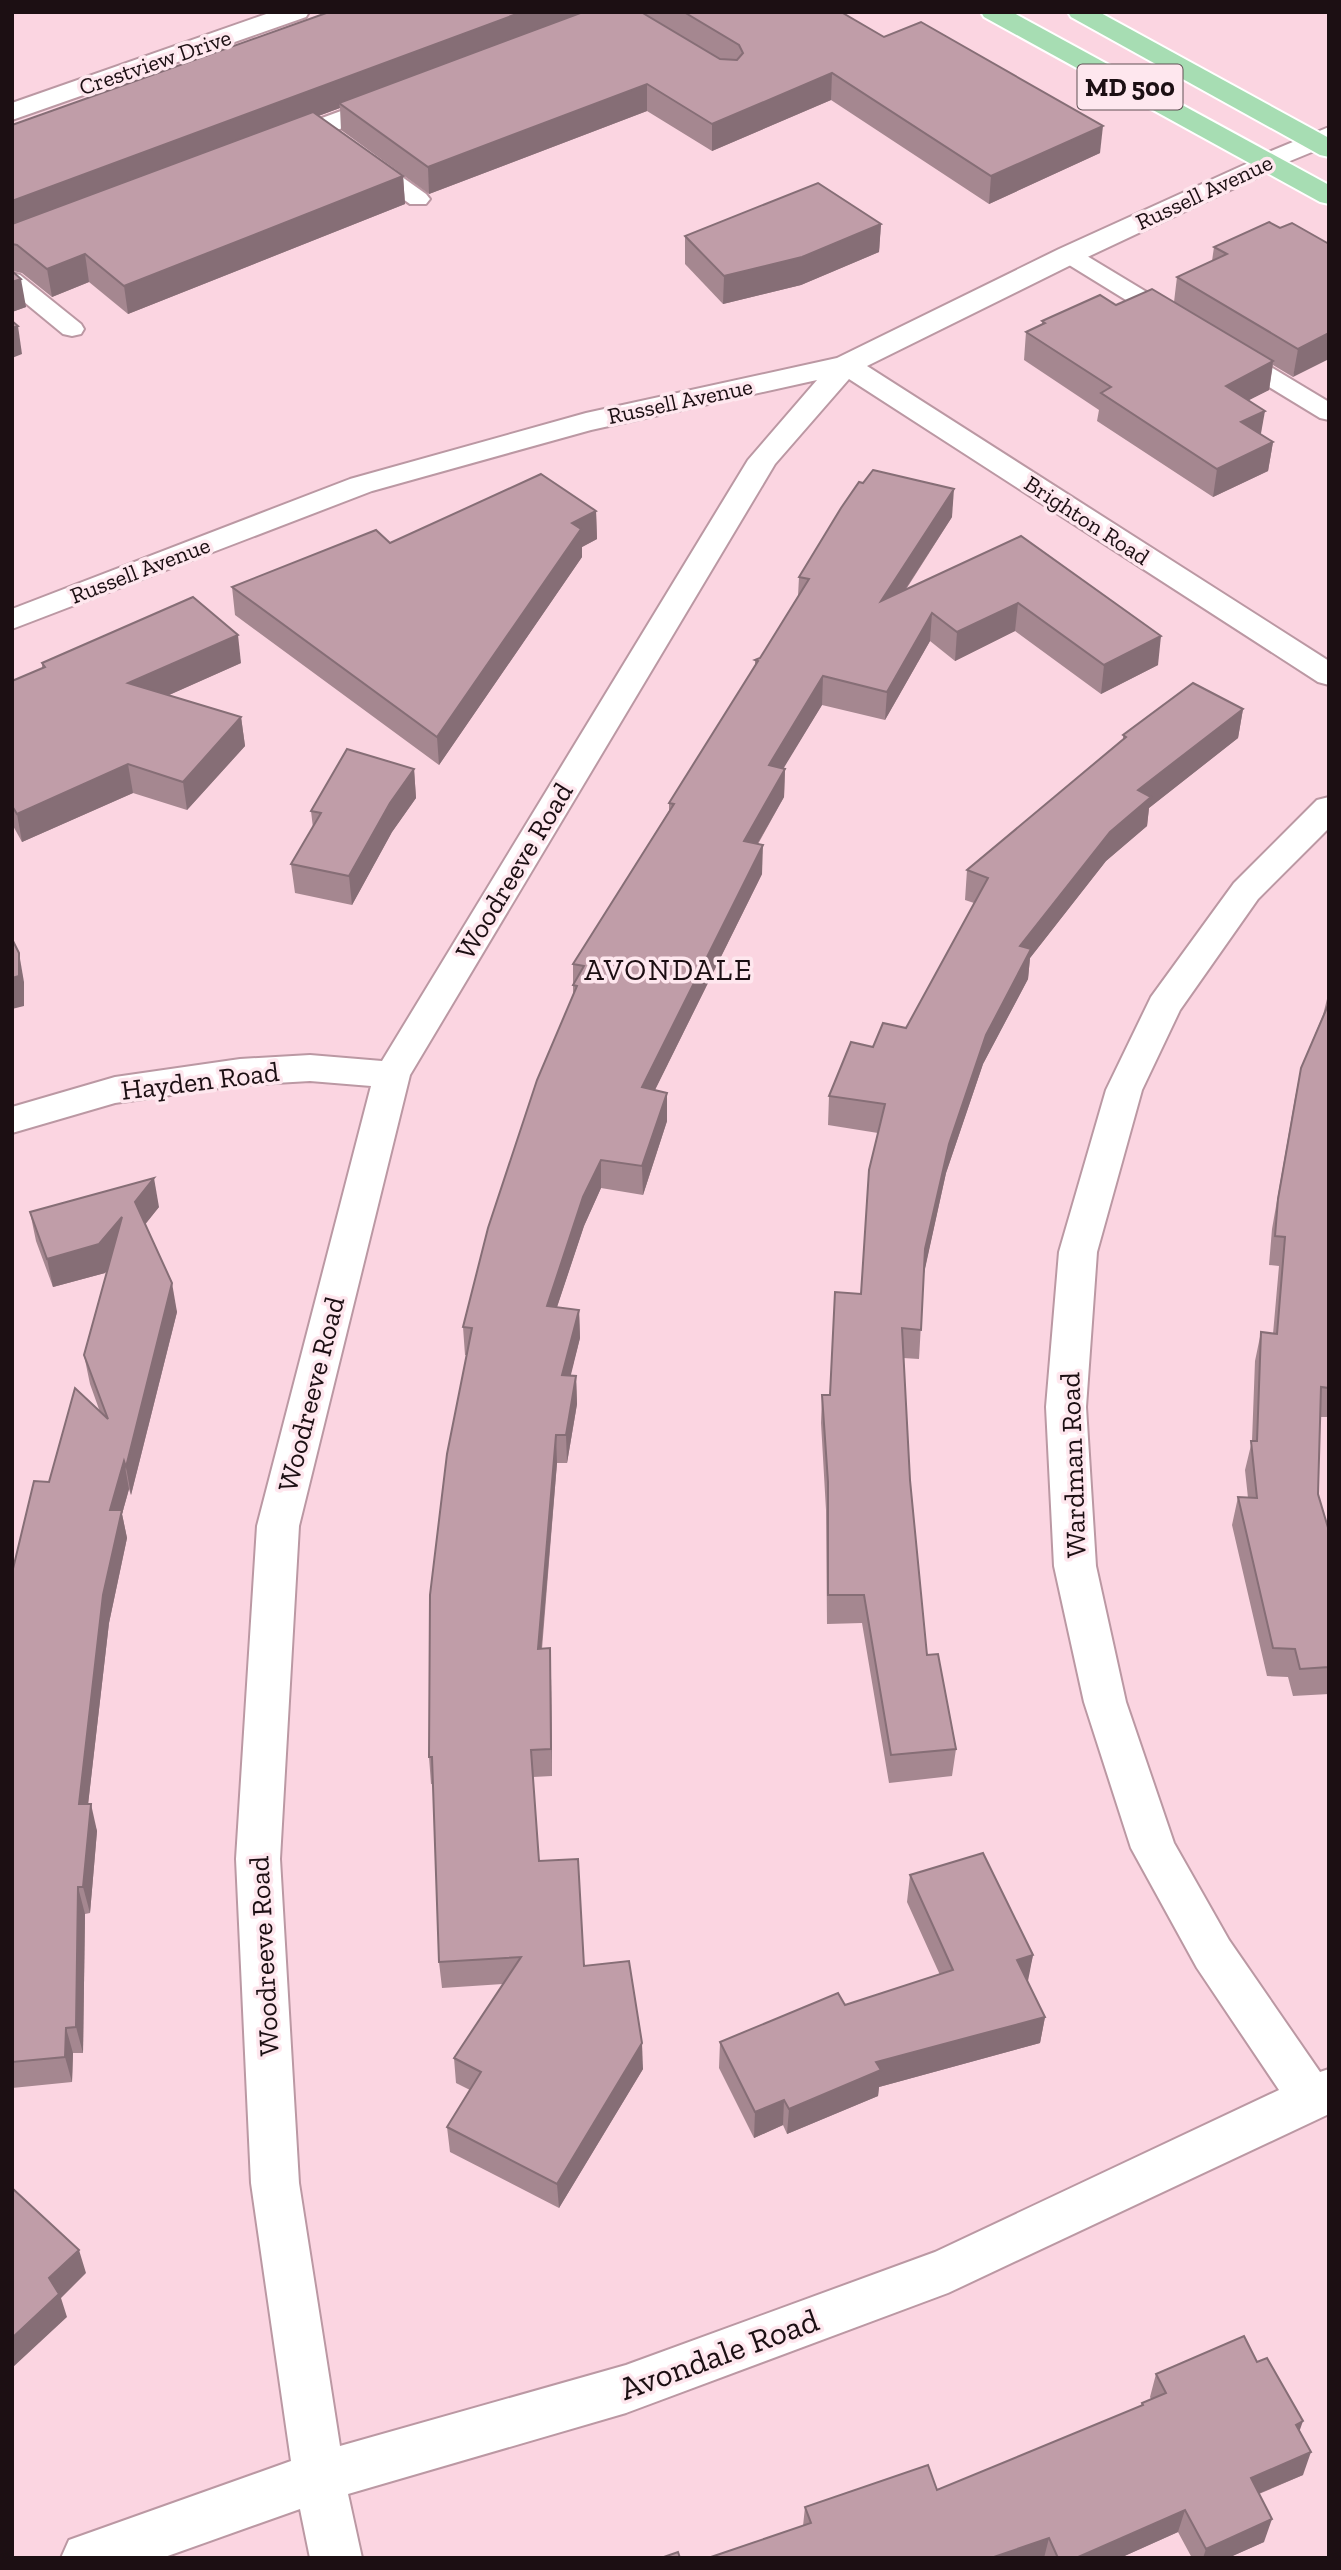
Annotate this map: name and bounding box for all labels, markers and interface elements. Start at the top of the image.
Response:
street label: Crestview Drive [75,23,235,101]
road number: MD 500 [1078,64,1182,110]
street label: Russell Avenue [1131,148,1277,236]
street label: Russell Avenue [605,372,755,430]
street label: Brighton Road [1019,469,1155,571]
street label: Russell Avenue [66,530,214,610]
street label: Woodreeve Road [448,777,580,965]
district label: AVONDALE [584,952,754,988]
street label: Hayden Road [119,1055,281,1107]
street label: Woodreeve Road [271,1293,351,1495]
street label: Wardman Road [1053,1372,1093,1558]
street label: Woodreeve Road [242,1855,286,2057]
street label: Avondale Road [614,2300,824,2408]

